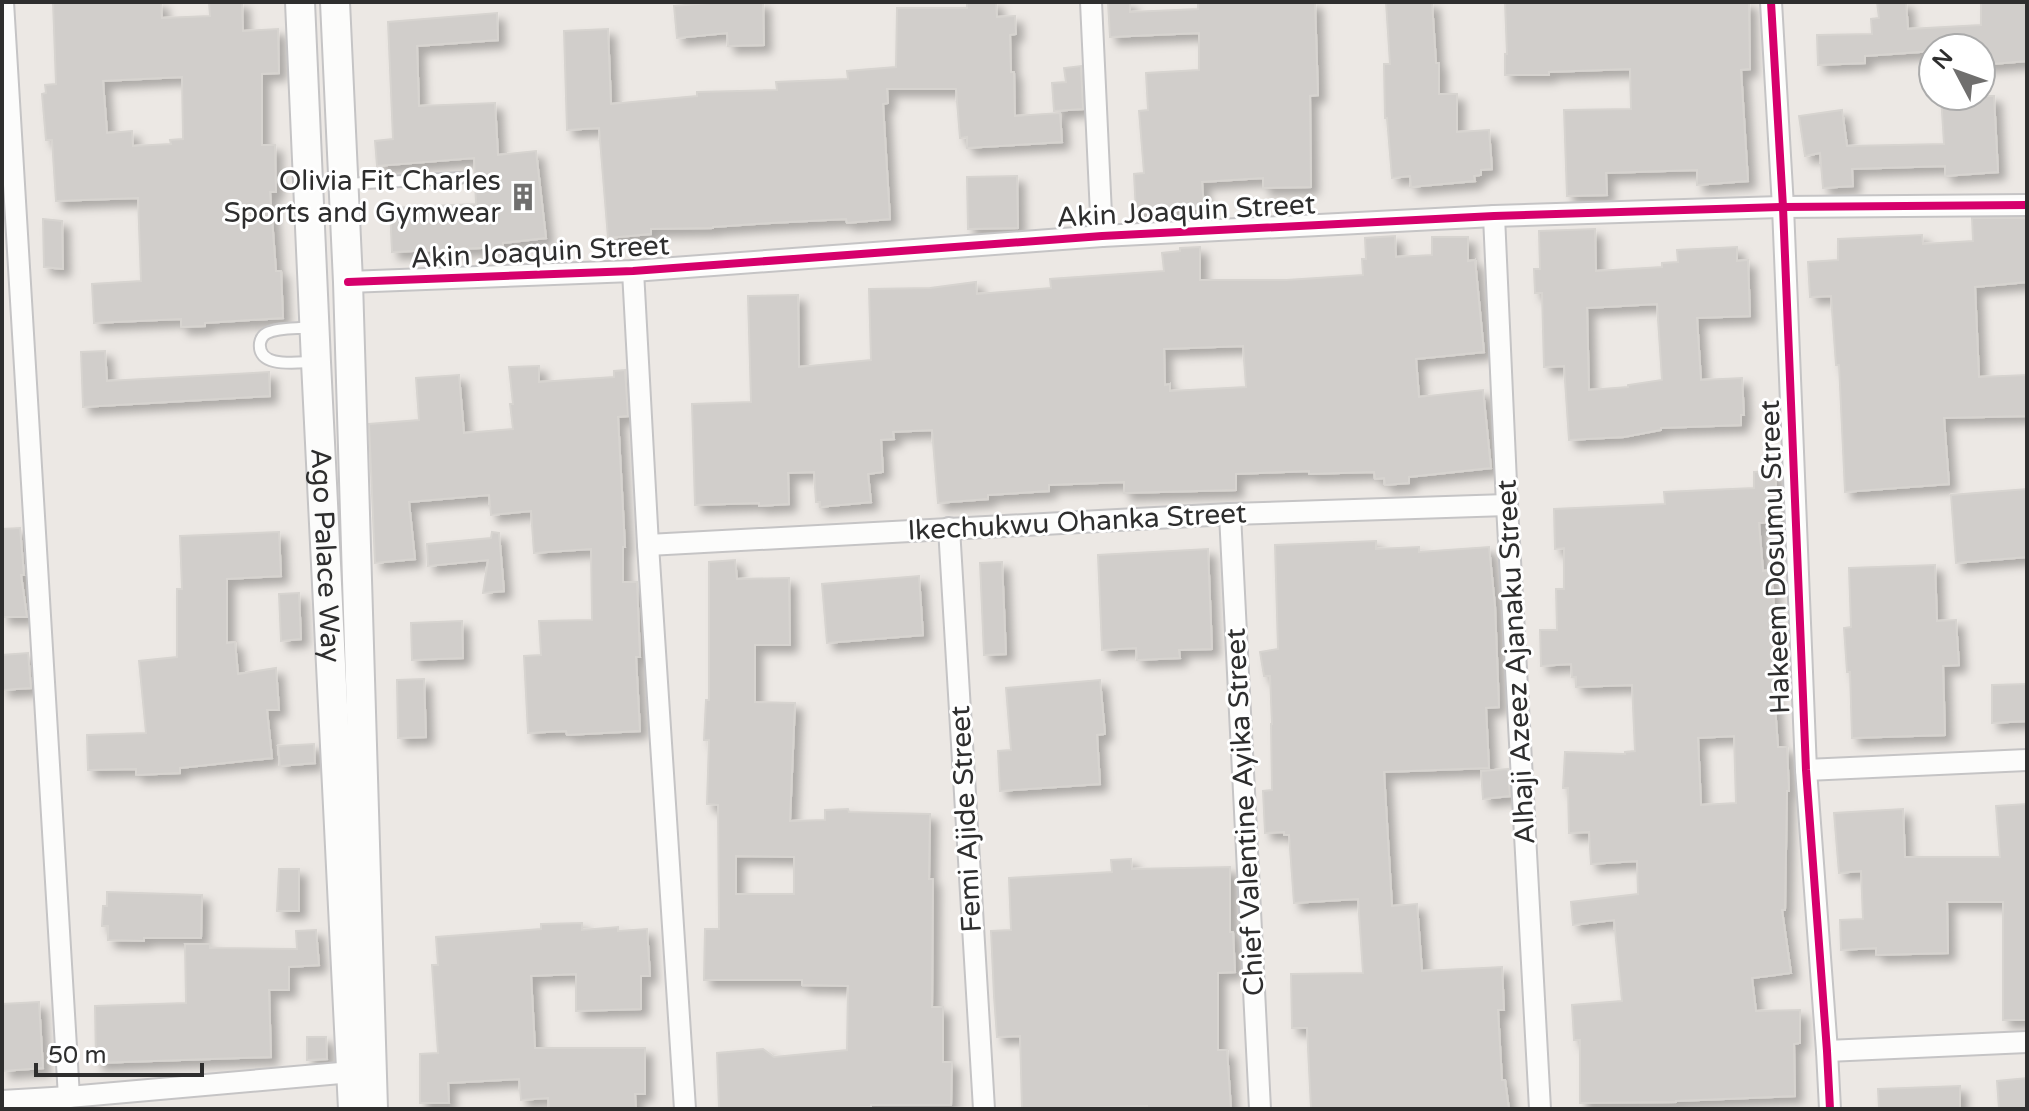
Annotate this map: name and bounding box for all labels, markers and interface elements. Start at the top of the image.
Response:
north arrow [1917,32,1997,112]
text: N [1927,44,1958,75]
place label: Olivia Fit Charles Sports and Gymwear [223,164,501,230]
building icon: Olivia Fit Charles Sports and Gymwear [508,182,538,212]
street label: Akin Joaquin Street [1056,187,1317,235]
street label: Akin Joaquin Street [410,228,671,276]
street label: Hakeem Dosumu Street [1753,399,1797,715]
street label: Ago Palace Way [303,447,348,664]
street label: Alhaji Azeez Ajanaku Street [1489,478,1543,845]
street label: Ikechukwu Ohanka Street [907,496,1248,548]
street label: Chief Valentine Ayika Street [1218,627,1272,997]
street label: Femi Ajide Street [943,704,989,933]
scale bar [36,1027,202,1077]
text: 50 m [48,1041,106,1070]

